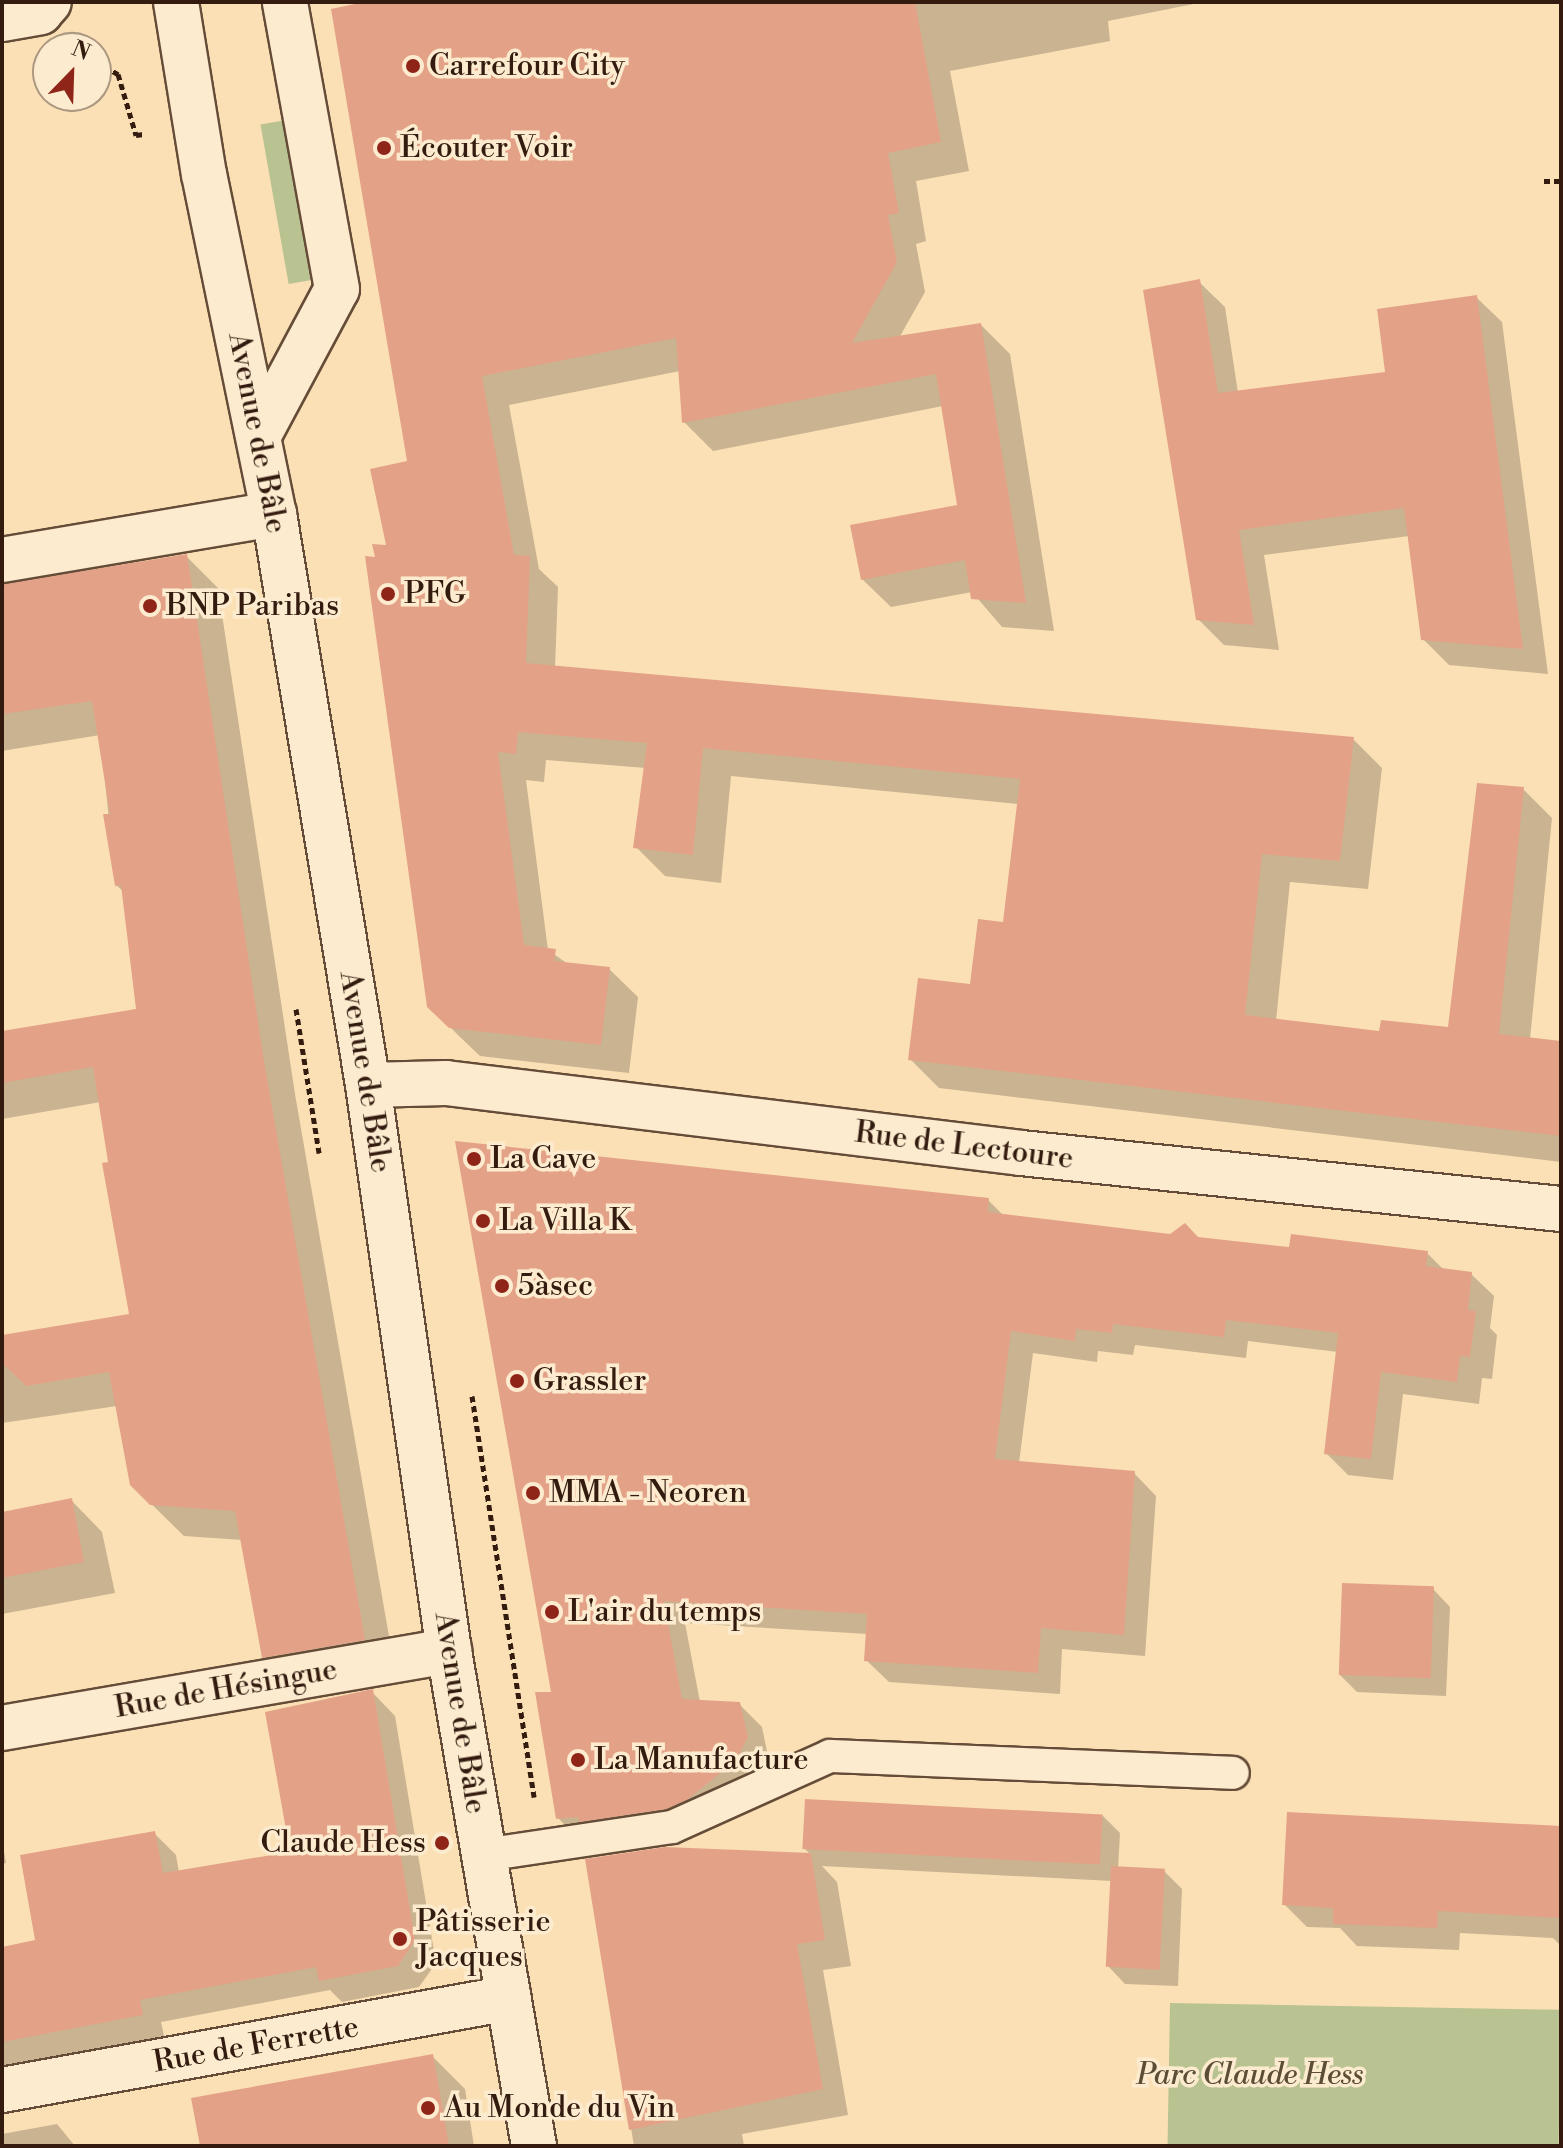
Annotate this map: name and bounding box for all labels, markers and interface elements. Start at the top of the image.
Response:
north arrow [32,32,112,112]
text: N [68,35,94,67]
place label: Carrefour City [429,48,625,84]
marker: Carrefour City [404,57,422,75]
place label: Écouter Voir [400,130,573,166]
marker: Écouter Voir [375,139,393,157]
street label: Avenue de Bâle [220,330,294,536]
place label: PFG [404,576,466,612]
marker: PFG [379,585,397,603]
place label: BNP Paribas [166,588,339,624]
marker: BNP Paribas [141,597,159,615]
street label: Avenue de Bâle [331,969,399,1175]
street label: Rue de Lectoure [853,1115,1075,1177]
place label: La Cave [490,1141,596,1177]
marker: La Cave [465,1150,483,1168]
place label: La Villa K [499,1203,631,1239]
marker: La Villa K [474,1212,492,1230]
place label: 5àsec [518,1268,593,1304]
marker: 5àsec [493,1277,511,1295]
place label: Grassler [533,1363,646,1399]
marker: Grassler [508,1372,526,1390]
place label: MMA - Neoren [549,1475,747,1511]
marker: MMA - Neoren [524,1484,542,1502]
place label: L'air du temps [568,1594,761,1630]
marker: L'air du temps [543,1603,561,1621]
street label: Avenue de Bâle [426,1610,494,1816]
street label: Rue de Hésingue [112,1652,340,1726]
place label: La Manufacture [594,1742,809,1778]
marker: La Manufacture [569,1751,587,1769]
place label: Claude Hess [260,1825,426,1861]
marker: Claude Hess [433,1834,451,1852]
place label: Pâtisserie Jacques [416,1904,551,1974]
marker: Pâtisserie Jacques [391,1930,409,1948]
street label: Rue de Ferrette [150,2009,362,2081]
park label: Parc Claude Hess [1136,2057,1364,2093]
place label: Au Monde du Vin [444,2090,675,2126]
marker: Au Monde du Vin [419,2099,437,2117]

